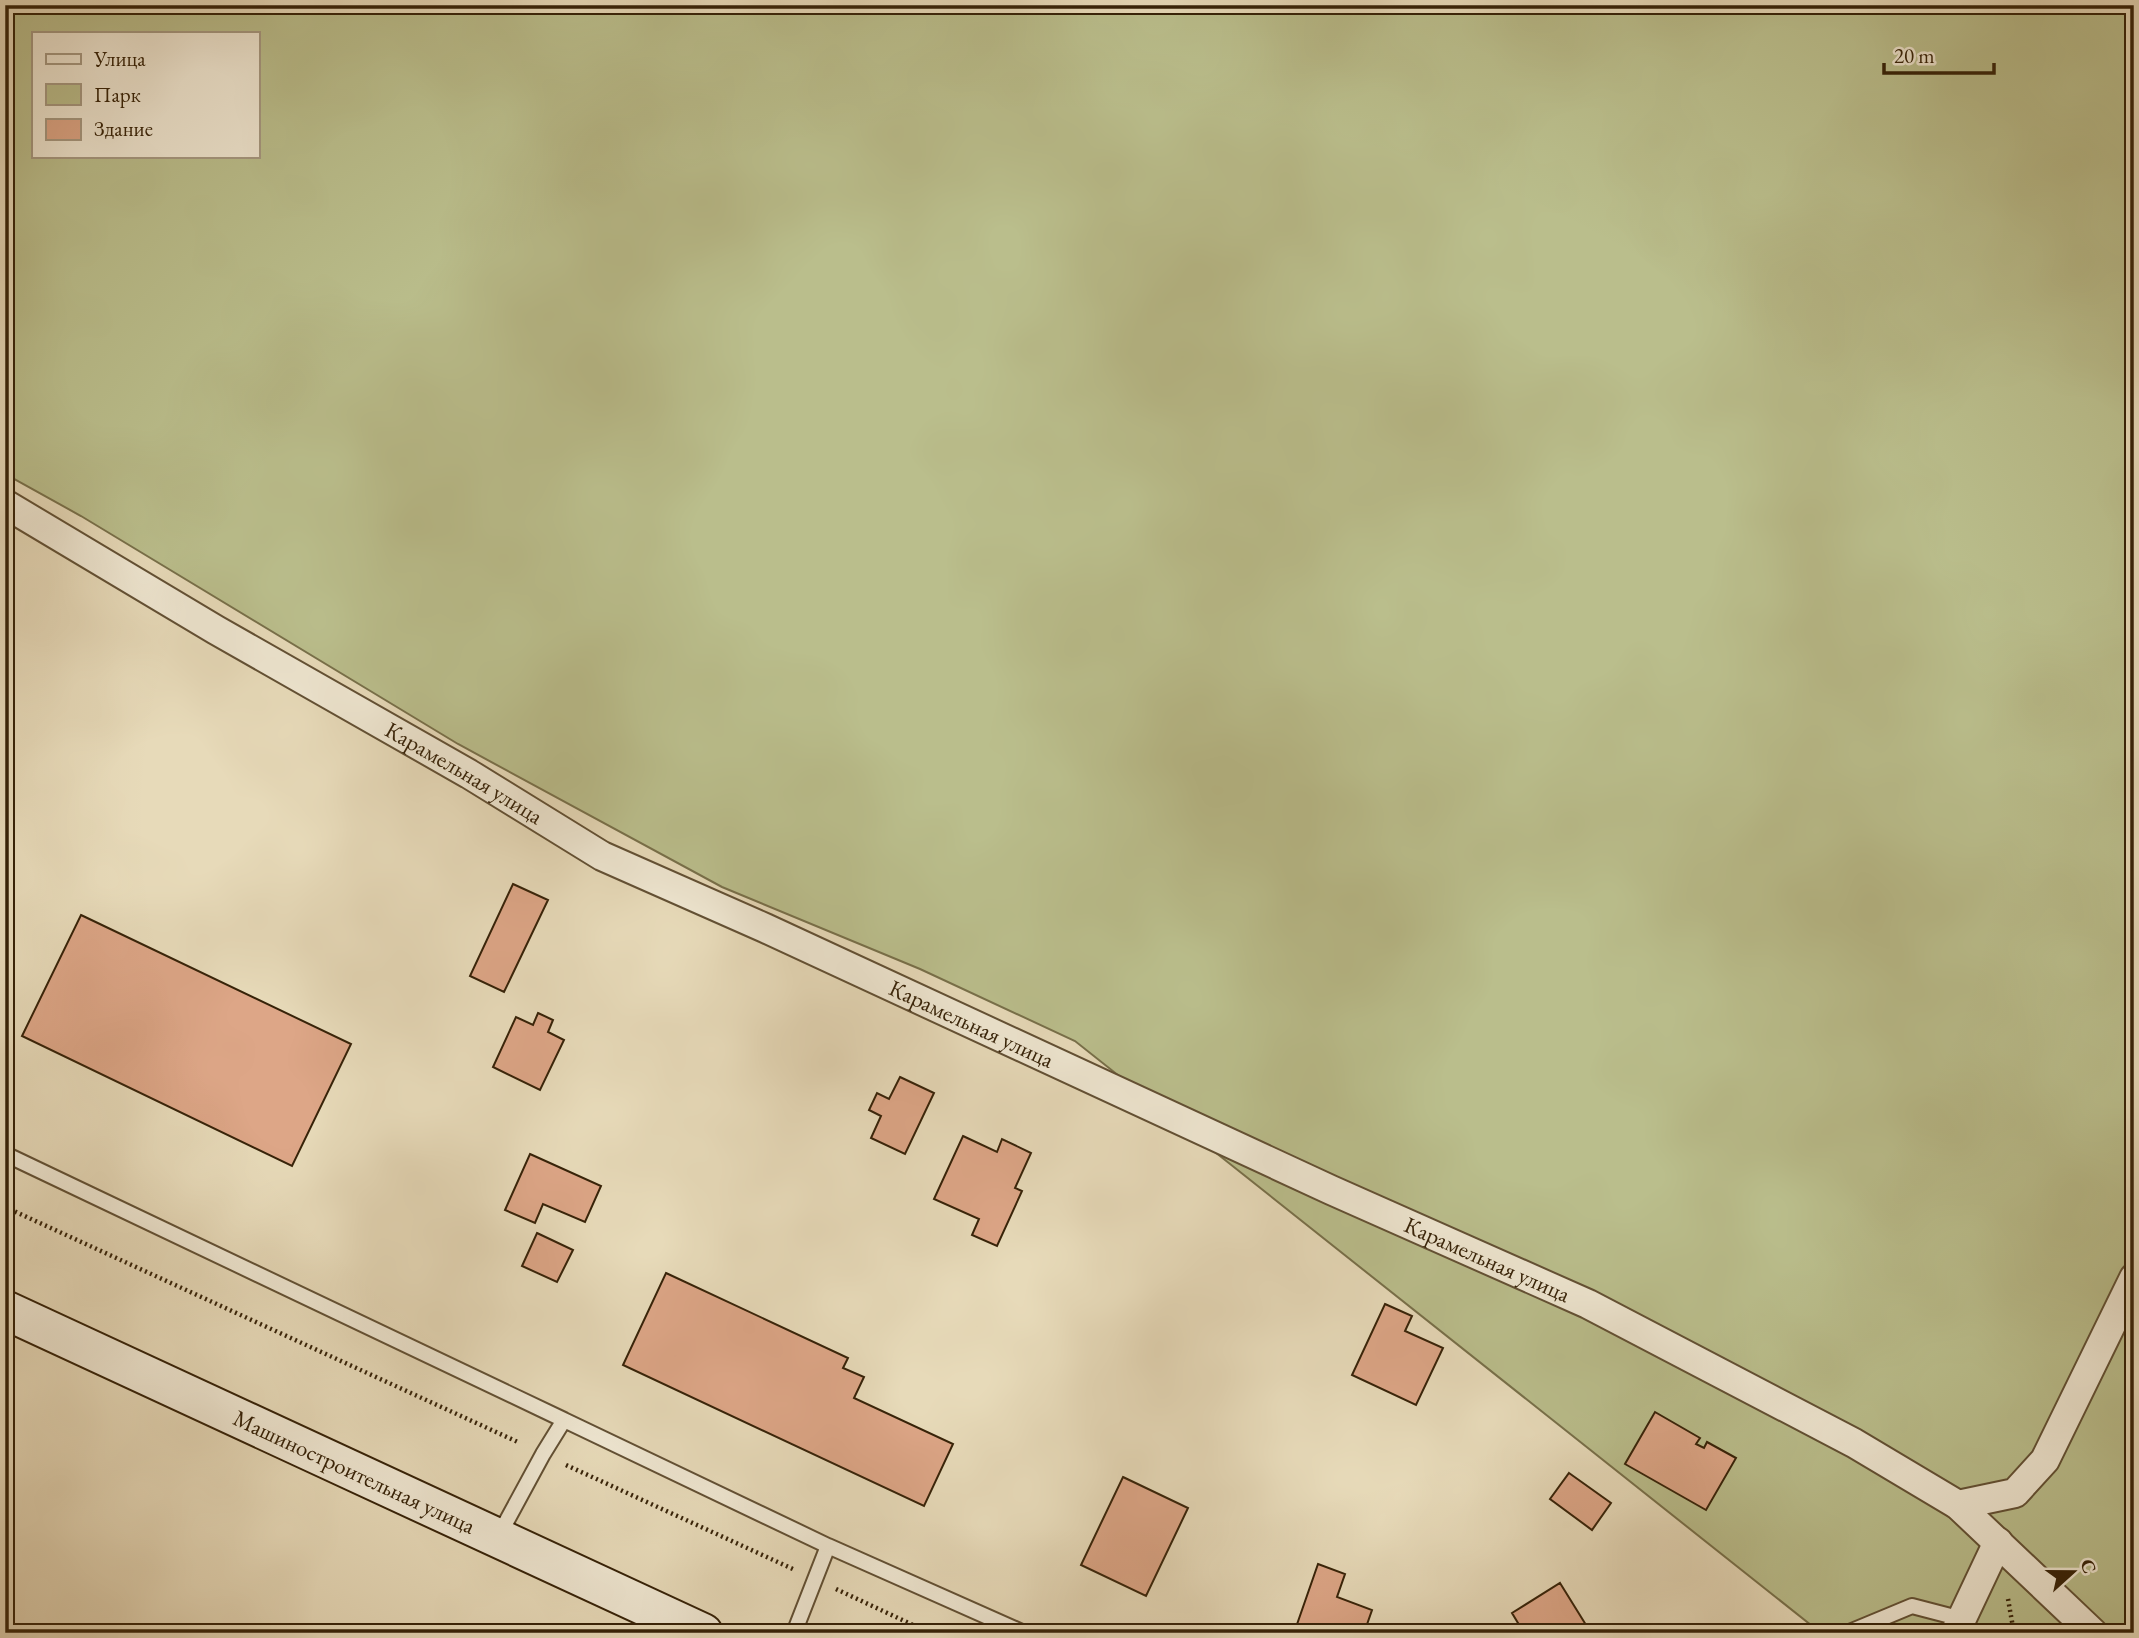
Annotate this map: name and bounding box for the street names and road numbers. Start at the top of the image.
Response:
street label: Карамельная улица [380,714,549,831]
street label: Карамельная улица [884,973,1060,1075]
street label: Карамельная улица [1400,1209,1576,1310]
street label: Машиностроительная улица [229,1403,481,1541]

